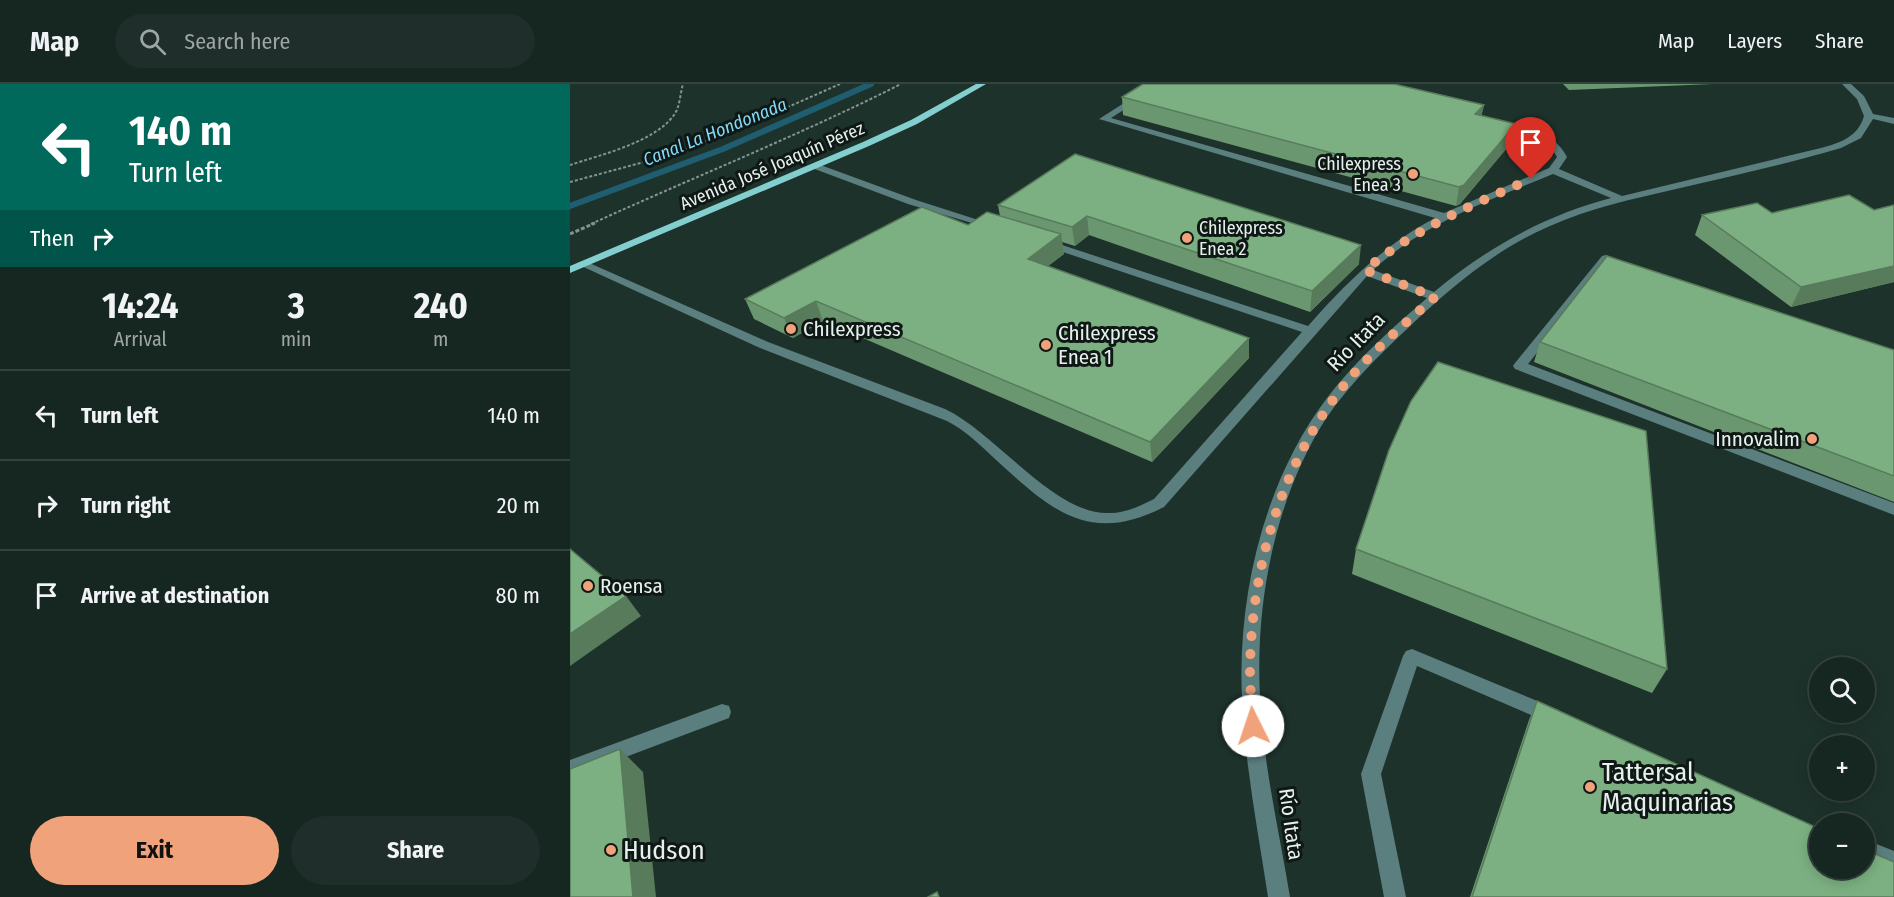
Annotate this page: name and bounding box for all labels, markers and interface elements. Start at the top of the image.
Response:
search box [115,14,535,68]
text: Map [30,25,79,58]
icon: search [136,25,169,58]
text: Search here [184,28,290,55]
text: Map [1658,28,1694,54]
text: Layers [1727,28,1782,54]
text: Share [1815,28,1864,54]
water label: Canal La Hondonada [640,93,790,171]
text: 140 m [129,106,232,156]
icon: left [30,108,108,186]
street label: Avenida José Joaquín Pérez [677,117,867,215]
pin [1505,117,1556,179]
icon: arrive [1514,126,1547,159]
place label: Chilexpress Enea 3 [1317,153,1401,196]
text: Turn left [129,157,222,189]
marker: Chilexpress Enea 3 [1406,167,1420,181]
place label: Chilexpress Enea 2 [1199,217,1283,260]
icon: right [86,222,119,255]
text: Then [30,225,74,252]
marker: Chilexpress Enea 2 [1180,231,1194,245]
text: 14:24 [102,284,179,328]
text: 3 [288,284,305,328]
text: 240 [414,284,468,328]
street label: Río Itata [1322,307,1390,377]
place label: Chilexpress [803,316,901,342]
place label: Chilexpress Enea 1 [1058,320,1156,370]
marker: Chilexpress [784,322,798,336]
text: Arrival [114,327,167,351]
text: min [281,327,312,351]
text: m [433,327,448,351]
marker: Chilexpress Enea 1 [1039,338,1053,352]
icon: left [30,399,63,432]
text: Turn left [81,402,159,429]
text: 140 m [487,402,540,429]
place label: Innovalim [1715,426,1800,452]
marker: Innovalim [1805,432,1819,446]
icon: right [30,489,63,522]
text: Turn right [81,492,170,519]
text: 20 m [497,492,540,519]
place label: Roensa [600,573,663,599]
icon: arrive [30,579,63,612]
marker: Roensa [581,579,595,593]
text: Arrive at destination [81,582,269,609]
text: 80 m [495,582,540,609]
map controls [1809,657,1875,879]
button: search [1809,657,1875,723]
position arrow [1221,694,1285,758]
button: + [1809,735,1875,801]
place label: Tattersal Maquinarias [1602,757,1733,818]
marker: Tattersal Maquinarias [1583,780,1597,794]
street label: Río Itata [1273,786,1309,862]
button: − [1809,813,1875,879]
button: Exit [30,816,279,885]
button: Share [291,816,540,885]
place label: Hudson [623,835,705,866]
marker: Hudson [604,843,618,857]

